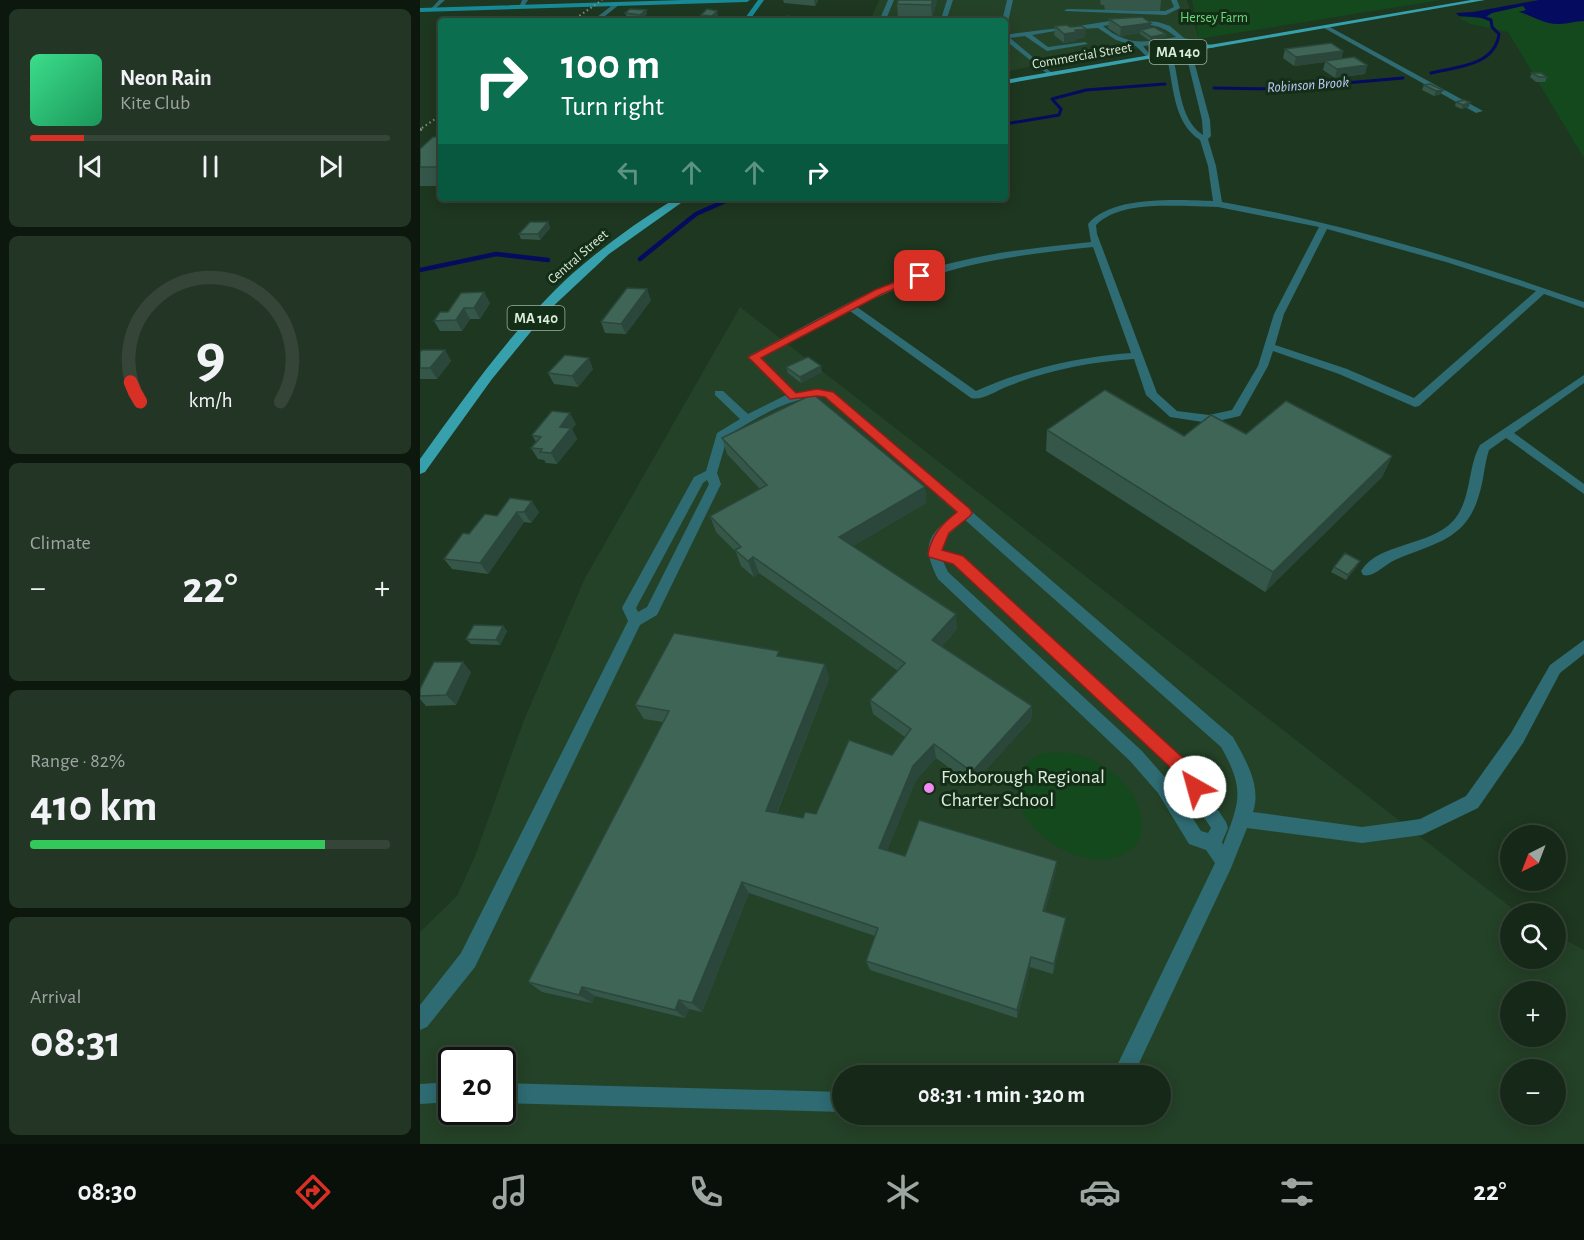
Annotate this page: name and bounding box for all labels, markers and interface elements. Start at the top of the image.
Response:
park label: Hersey Farm [1180,11,1248,25]
street label: Commercial Street [1031,40,1133,72]
road number: MA 140 [1150,40,1206,64]
icon: right [462,42,540,120]
text: 100 m [561,44,660,86]
text: Neon Rain [120,67,212,89]
water label: Robinson Brook [1266,75,1350,95]
text: Kite Club [120,93,190,113]
text: Turn right [561,93,664,120]
icon: previous [74,150,107,183]
icon: pause [194,150,227,183]
icon: next [314,150,347,183]
icon: left [612,156,645,189]
icon: ahead [675,156,708,189]
icon: ahead [738,156,771,189]
icon: right [801,156,834,189]
street label: Central Street [545,227,611,287]
pin [894,250,945,301]
icon: arrive [903,259,936,292]
road number: MA 140 [508,306,564,330]
text: 9 [195,326,225,388]
text: km/h [188,390,232,411]
text: Climate [30,533,91,553]
text: 22° [182,566,238,611]
text: − [30,572,46,605]
text: + [374,572,390,605]
text: Range · 82% [30,751,125,771]
position arrow [1163,755,1227,819]
place label: Foxborough Regional Charter School [941,767,1105,810]
marker: Foxborough Regional Charter School [922,781,936,795]
text: 410 km [30,784,158,829]
north arrow [1500,825,1566,891]
map controls [1500,825,1566,1125]
button: search [1500,903,1566,969]
button: + [1500,981,1566,1047]
text: Arrival [30,987,81,1007]
text: 08:31 [30,1020,122,1065]
speed limit sign: 20 [438,1047,516,1125]
button: − [1500,1059,1566,1125]
text: 08:31 · 1 min · 320 m [918,1084,1085,1106]
icon: directions [292,1171,334,1213]
icon: music [489,1171,531,1213]
icon: phone [685,1171,727,1213]
icon: climate [882,1171,924,1213]
icon: car [1079,1171,1121,1213]
icon: filters [1276,1171,1318,1213]
text: 08:30 [77,1178,137,1205]
text: 22° [1473,1178,1507,1205]

